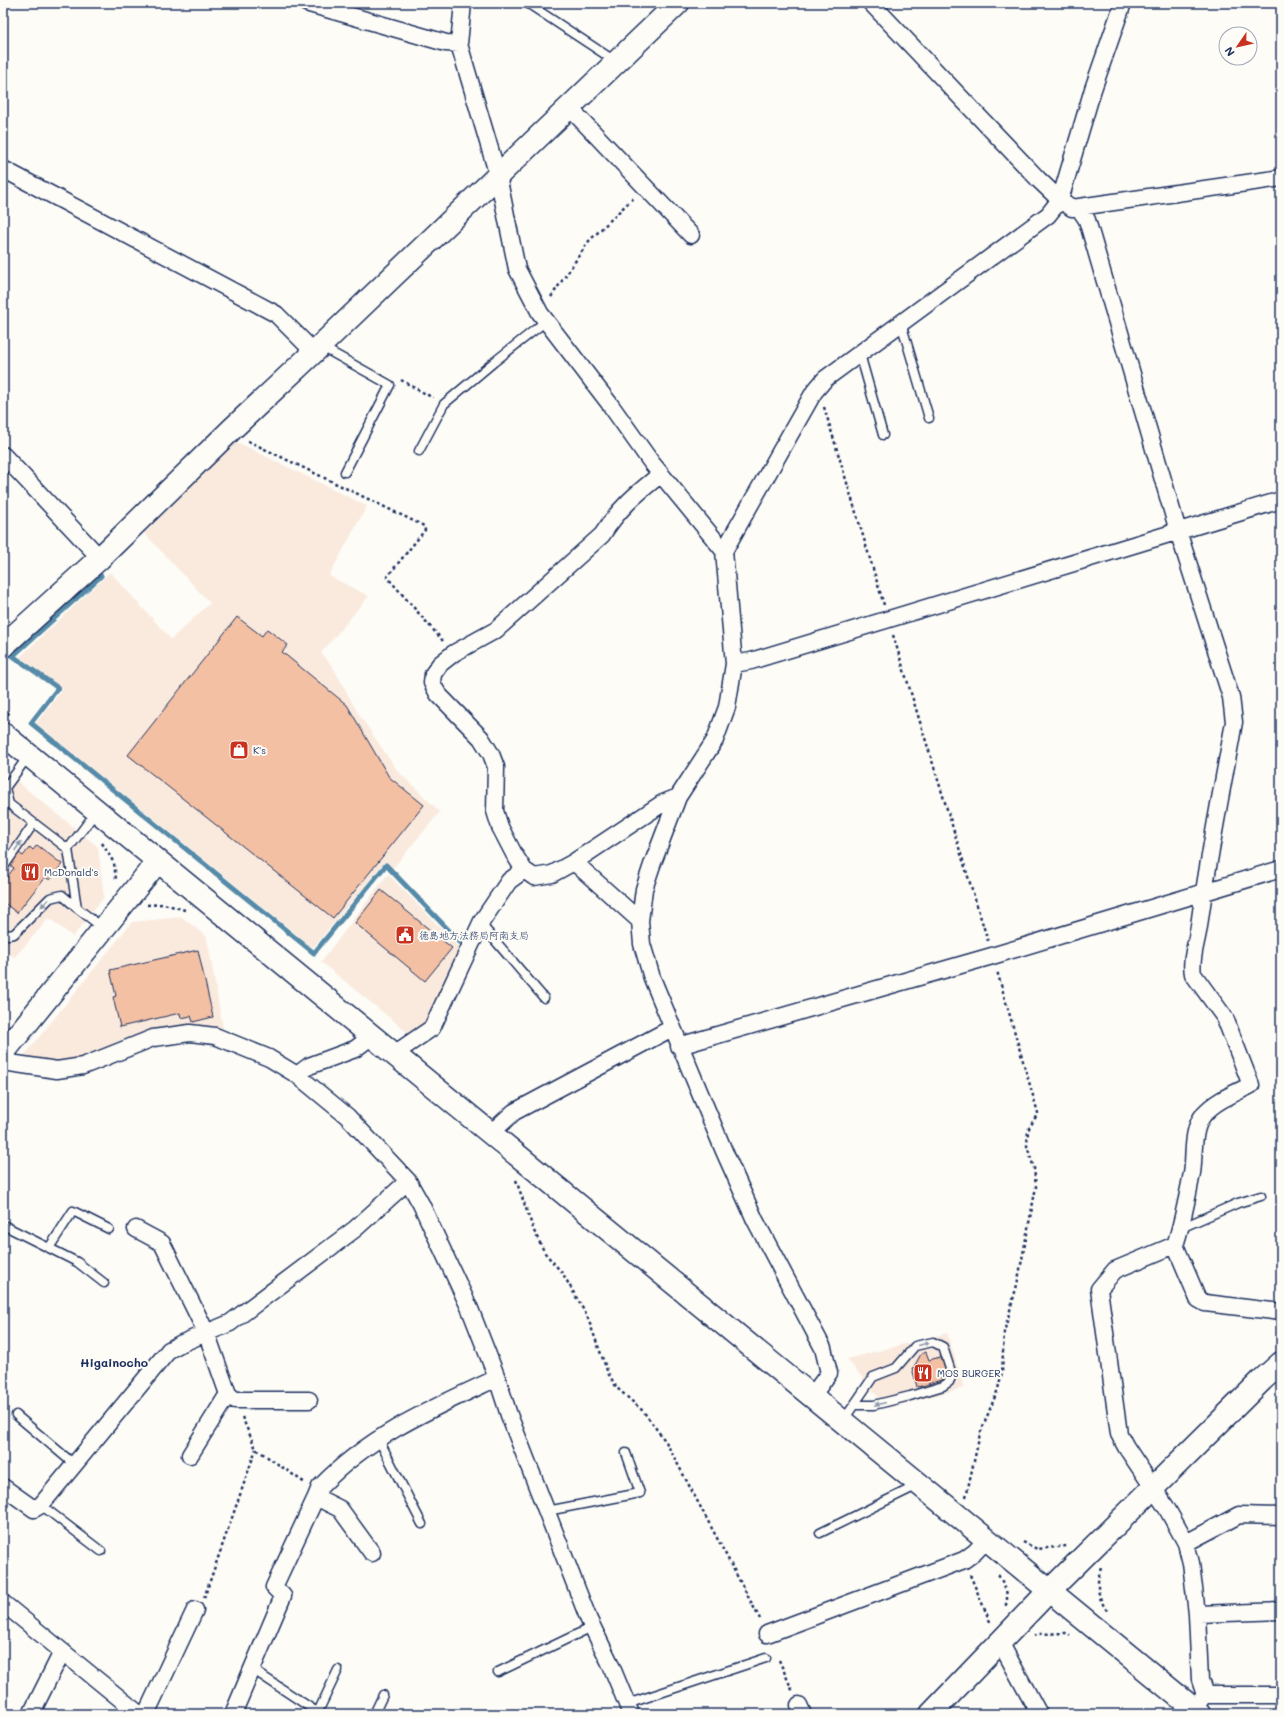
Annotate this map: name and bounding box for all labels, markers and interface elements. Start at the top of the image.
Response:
north arrow [1218,26,1258,66]
text: N [1221,44,1238,60]
shop icon: K's [228,739,250,761]
place label: K's [253,743,266,757]
one-way arrow [14,840,22,851]
restaurant icon: McDonald's [19,861,41,883]
place label: McDonald's [44,865,98,879]
one-way arrow [40,898,50,908]
public building icon: 徳島地方法務局阿南支局 [394,924,416,946]
place label: 徳島地方法務局阿南支局 [419,928,529,942]
one-way arrow [919,1341,931,1347]
district label: Higainocho [80,1354,148,1370]
restaurant icon: MOS BURGER [912,1362,934,1384]
place label: MOS BURGER [937,1366,1001,1380]
one-way arrow [874,1401,886,1407]

